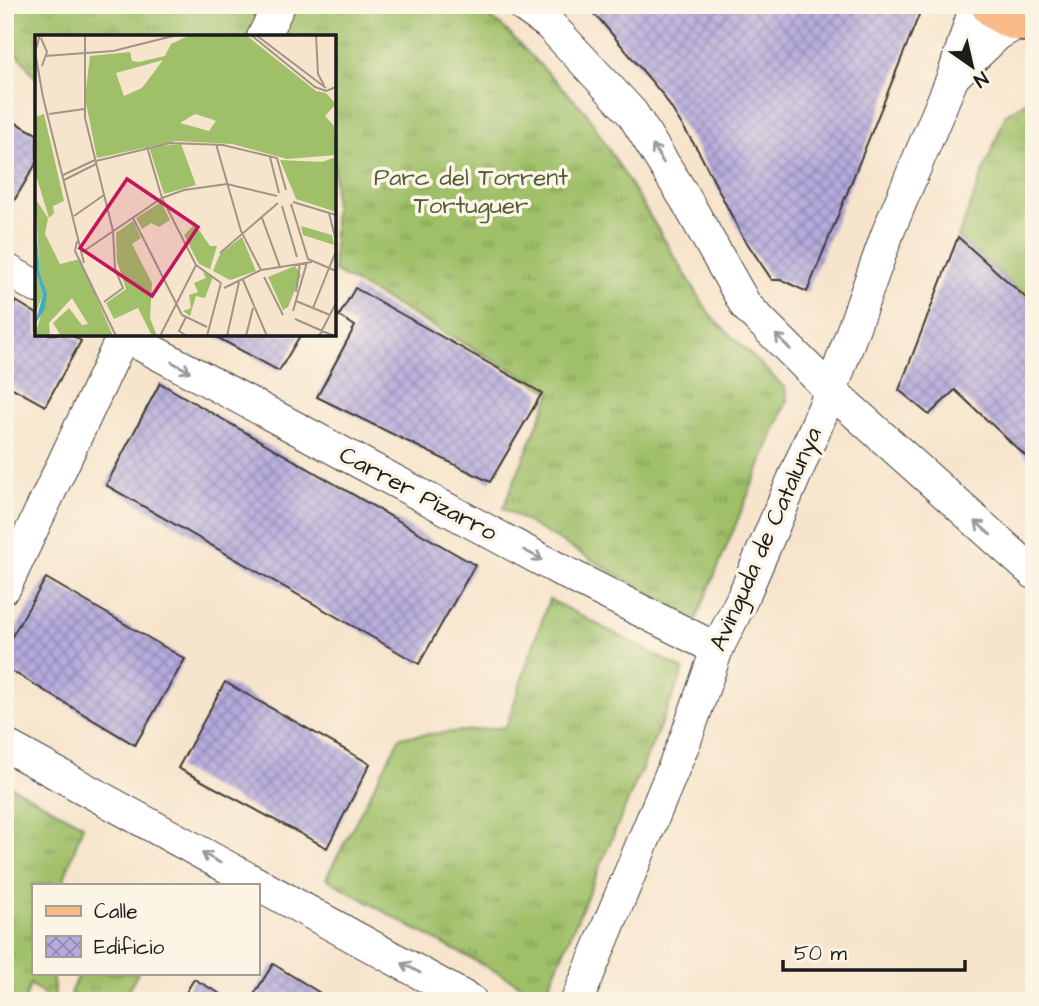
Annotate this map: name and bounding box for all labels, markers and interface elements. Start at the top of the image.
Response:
north arrow [937,32,1007,102]
inset map [35,35,336,336]
text: N [968,64,993,93]
one-way arrow [650,145,665,164]
park label: Parc del Torrent Tortuguer [374,161,568,224]
one-way arrow [775,334,792,351]
one-way arrow [170,360,191,374]
street label: Avinguda de Catalunya [701,422,832,657]
street label: Carrer Pizarro [333,438,503,550]
one-way arrow [974,520,992,536]
one-way arrow [522,549,542,563]
one-way arrow [202,851,222,865]
legend [32,884,259,974]
text: Calle [94,897,138,926]
scale bar [783,929,965,973]
text: Edificio [94,933,164,962]
text: 50 m [794,939,848,968]
one-way arrow [401,961,422,974]

